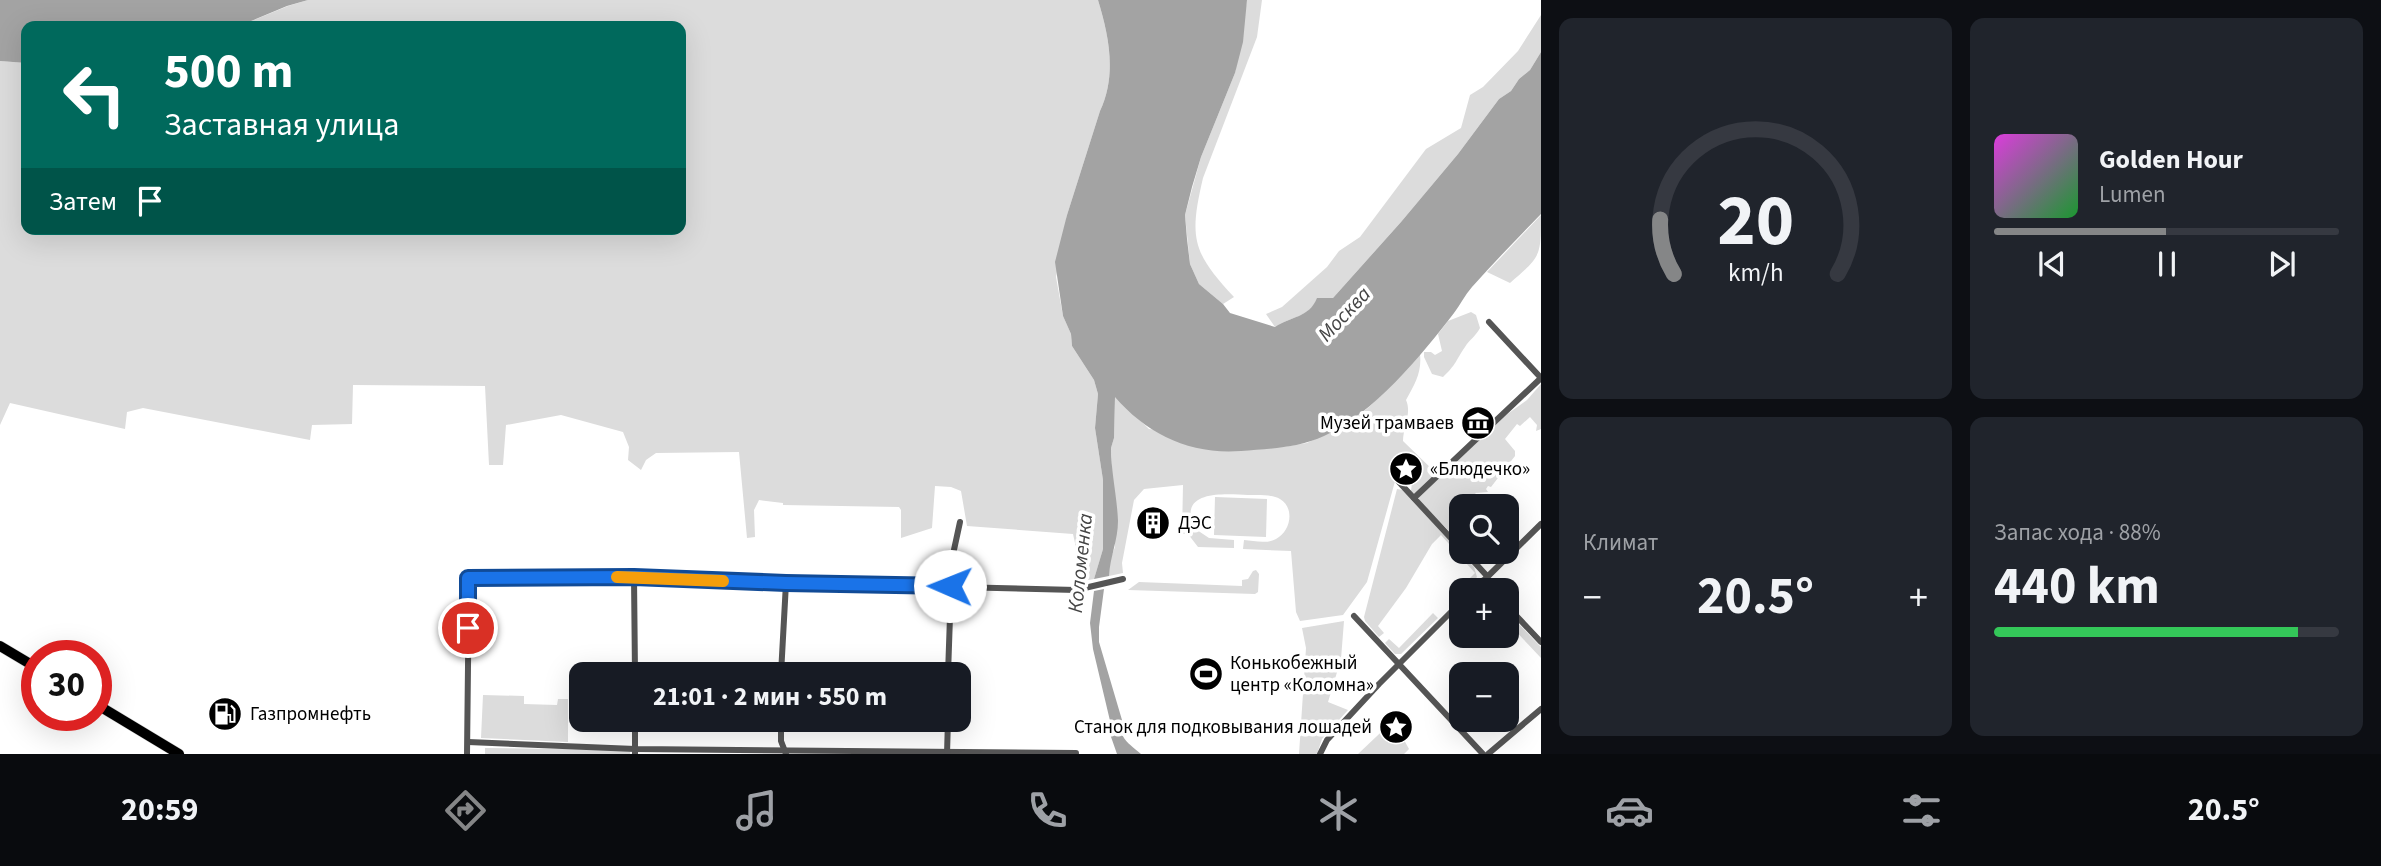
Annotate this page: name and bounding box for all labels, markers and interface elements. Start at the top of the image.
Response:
text: 500 m [164,37,293,107]
icon: left [49,49,140,140]
text: Заставная улица [164,102,399,148]
text: Golden Hour [2099,141,2243,178]
text: 20 [1717,170,1794,274]
text: Lumen [2099,178,2166,211]
icon: arrive [131,182,169,220]
text: Затем [49,183,117,220]
icon: previous [2033,245,2071,283]
icon: pause [2148,245,2186,283]
icon: next [2263,245,2301,283]
text: km/h [1728,255,1783,291]
water label: Москва [1311,280,1377,348]
museum icon: Музей трамваев [1459,404,1497,442]
place label: Музей трамваев [1320,410,1454,437]
place icon: «Блюдечко» [1387,450,1425,488]
place label: «Блюдечко» [1430,456,1530,483]
map controls [1449,494,1519,732]
button: search [1449,494,1519,564]
building icon: ДЭС [1134,504,1172,542]
place label: ДЭС [1178,510,1212,537]
water label: Коломенка [1060,512,1100,614]
text: Запас хода · 88% [1994,516,2161,549]
text: Климат [1583,526,1658,559]
position arrow [913,549,987,623]
text: 440 km [1994,550,2160,624]
text: 20.5° [1697,560,1814,634]
text: − [1583,571,1602,625]
text: + [1909,571,1928,625]
button: + [1449,578,1519,648]
pin [438,598,498,658]
icon: arrive [449,609,487,647]
speed limit sign: 30 [21,640,112,731]
place label: Конькобежный центр «Коломна» [1230,650,1374,699]
sports icon: Конькобежный центр «Коломна» [1187,655,1225,693]
button: − [1449,662,1519,732]
text: 21:01 · 2 мин · 550 m [653,678,887,715]
fuel station icon: Газпромнефть [206,695,244,733]
place label: Газпромнефть [250,701,371,728]
place icon: Станок для подковывания лошадей [1377,708,1415,746]
place label: Станок для подковывания лошадей [1074,714,1372,741]
icon: directions [441,786,490,835]
icon: music [732,786,781,835]
icon: phone [1023,786,1072,835]
icon: climate [1314,786,1363,835]
icon: car [1605,786,1654,835]
icon: filters [1897,786,1946,835]
text: 20:59 [121,787,198,833]
text: 20.5° [2188,787,2260,833]

